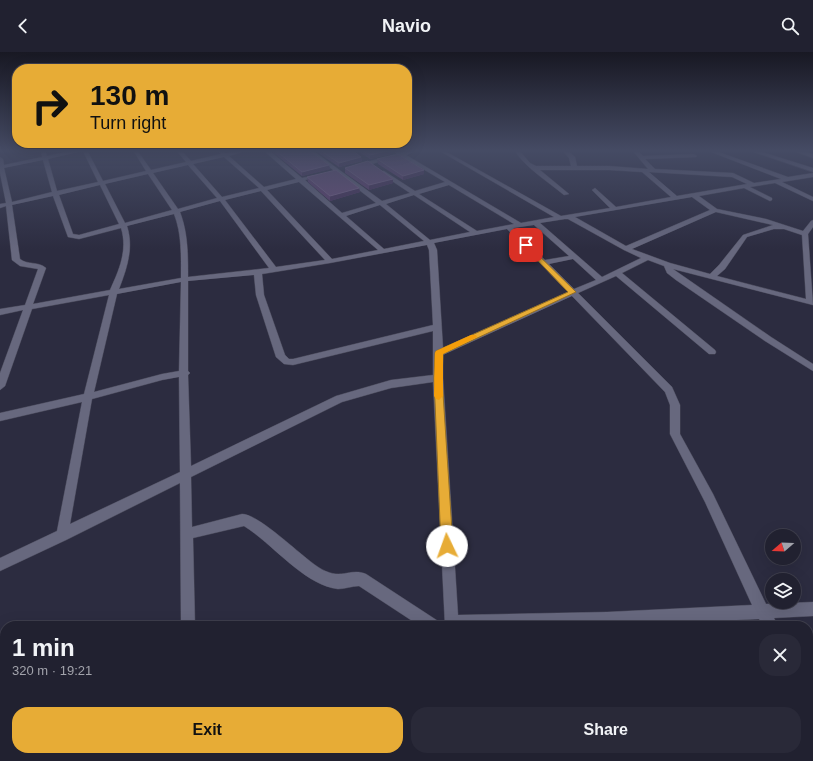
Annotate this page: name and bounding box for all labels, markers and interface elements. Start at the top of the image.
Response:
icon: back [12,15,34,37]
icon: search [779,15,801,37]
text: Navio [382,16,431,36]
icon: right [24,80,76,132]
text: 130 m [90,80,169,111]
text: Turn right [90,113,166,133]
pin [509,228,543,262]
icon: arrive [515,234,537,256]
position arrow [426,525,468,567]
north arrow [765,529,801,565]
map controls [765,529,801,609]
button: layers [765,573,801,609]
text: 1 min [12,634,75,661]
button: close [759,634,801,676]
text: 320 m · 19:21 [12,663,92,678]
button: Exit [12,707,403,753]
button: Share [411,707,801,753]

